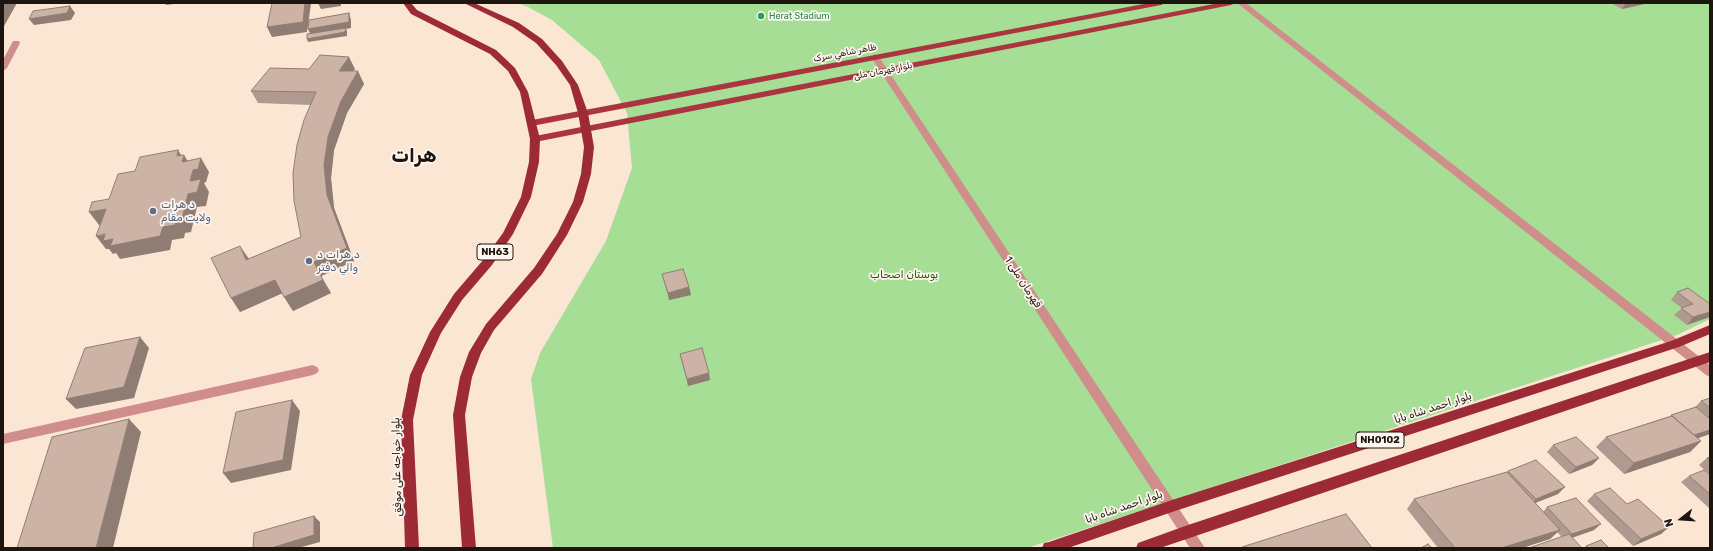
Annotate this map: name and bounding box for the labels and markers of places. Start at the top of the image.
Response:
marker: Herat Stadium [756,11,766,21]
place label: Herat Stadium [769,11,829,21]
place label: د هرات ولایت مقام [161,198,211,224]
marker: د هرات ولایت مقام [148,206,158,216]
place label: د هرات د والي دفتر [317,248,360,274]
marker: د هرات د والي دفتر [304,256,314,266]

